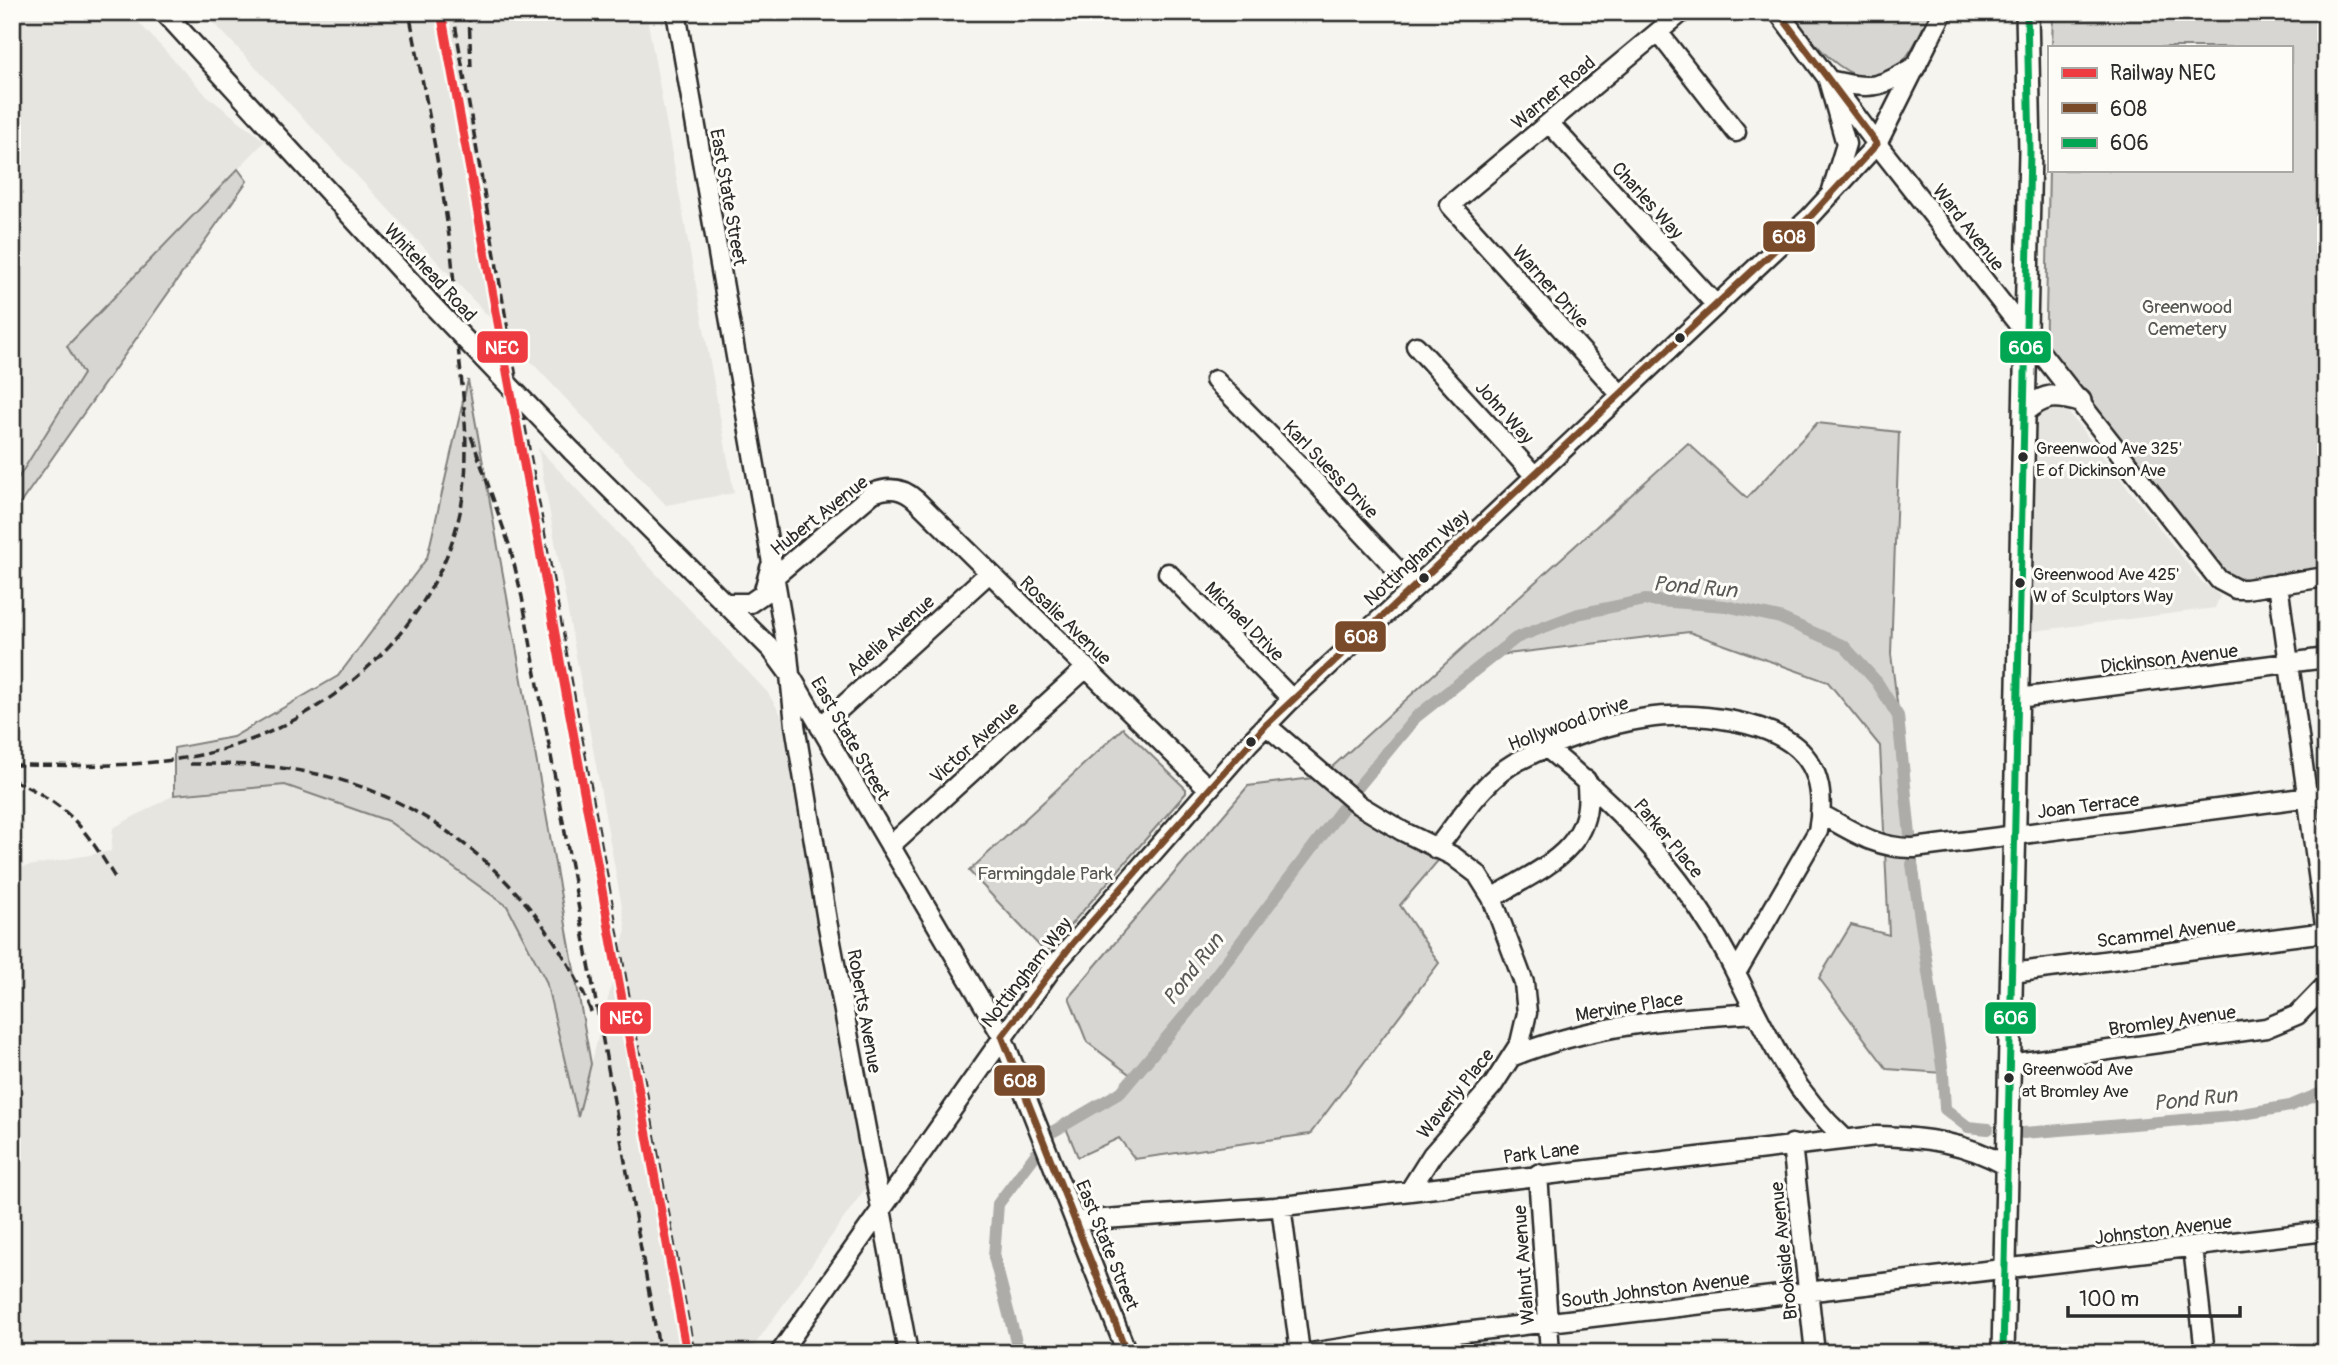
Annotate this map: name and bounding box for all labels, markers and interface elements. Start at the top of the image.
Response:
legend [2048,46,2292,172]
street label: Warner Road [1507,51,1601,135]
text: Railway NEC [2110,60,2216,87]
text: 608 [2110,96,2147,123]
street label: East State Street [704,127,752,268]
text: 606 [2110,130,2149,157]
street label: Charles Way [1606,157,1688,244]
street label: Ward Avenue [1927,180,2010,276]
street label: Whitehead Road [379,219,482,327]
line badge: 608 [1762,220,1816,253]
text: 608 [1772,225,1806,249]
street label: Warner Drive [1507,240,1594,334]
park label: Greenwood Cemetery [2142,295,2232,341]
line badge: NEC [476,330,529,364]
line badge: 606 [1999,330,2052,364]
unlabelled marker [1673,331,1687,345]
text: NEC [485,336,519,360]
text: 606 [2008,336,2044,360]
street label: John Way [1470,376,1539,449]
street label: Karl Suess Drive [1277,416,1384,524]
place label: Greenwood Ave 325' E of Dickinson Ave [2036,438,2182,481]
marker: Greenwood Ave 325' E of Dickinson Ave [2016,450,2030,464]
street label: Hubert Avenue [766,470,874,561]
street label: Nottingham Way [1359,504,1474,611]
place label: Greenwood Ave 425' W of Sculptors Way [2033,564,2180,607]
water label: Pond Run [1652,570,1739,605]
street label: Rosalie Avenue [1014,571,1117,671]
unlabelled marker [1417,571,1431,585]
marker: Greenwood Ave 425' W of Sculptors Way [2013,576,2027,590]
street label: Michael Drive [1199,577,1290,667]
street label: Adelia Avenue [842,589,940,682]
line badge: 608 [1334,620,1387,653]
text: 608 [1344,625,1378,649]
street label: Dickinson Avenue [2099,639,2240,679]
street label: East State Street [805,672,895,805]
street label: Hollywood Drive [1505,691,1633,757]
street label: Victor Avenue [925,696,1025,789]
unlabelled marker [1244,735,1258,749]
street label: Joan Terrace [2036,788,2141,824]
street label: Parker Place [1628,794,1709,884]
park label: Farmingdale Park [977,862,1113,886]
street label: Nottingham Way [976,912,1077,1033]
street label: Scammel Avenue [2095,912,2238,953]
water label: Pond Run [1157,927,1231,1011]
street label: Roberts Avenue [841,947,887,1076]
street label: Mervine Place [1574,987,1685,1027]
street label: Bromley Avenue [2107,1000,2238,1042]
line badge: NEC [599,1001,652,1035]
line badge: 606 [1984,1001,2037,1035]
text: NEC [609,1006,643,1030]
text: 606 [1993,1006,2029,1030]
street label: Waverly Place [1412,1043,1500,1144]
place label: Greenwood Ave at Bromley Ave [2022,1059,2133,1102]
line badge: 608 [993,1064,1046,1097]
text: 608 [1003,1069,1037,1093]
marker: Greenwood Ave at Bromley Ave [2002,1071,2016,1085]
water label: Pond Run [2152,1082,2239,1117]
street label: Park Lane [1502,1136,1581,1170]
street label: East State Street [1070,1177,1144,1314]
street label: Brookside Avenue [1765,1180,1803,1321]
street label: Walnut Avenue [1508,1204,1540,1326]
street label: Johnston Avenue [2093,1210,2234,1250]
street label: South Johnston Avenue [1560,1266,1751,1313]
scale bar [2068,1274,2240,1318]
text: 100 m [2079,1286,2139,1313]

